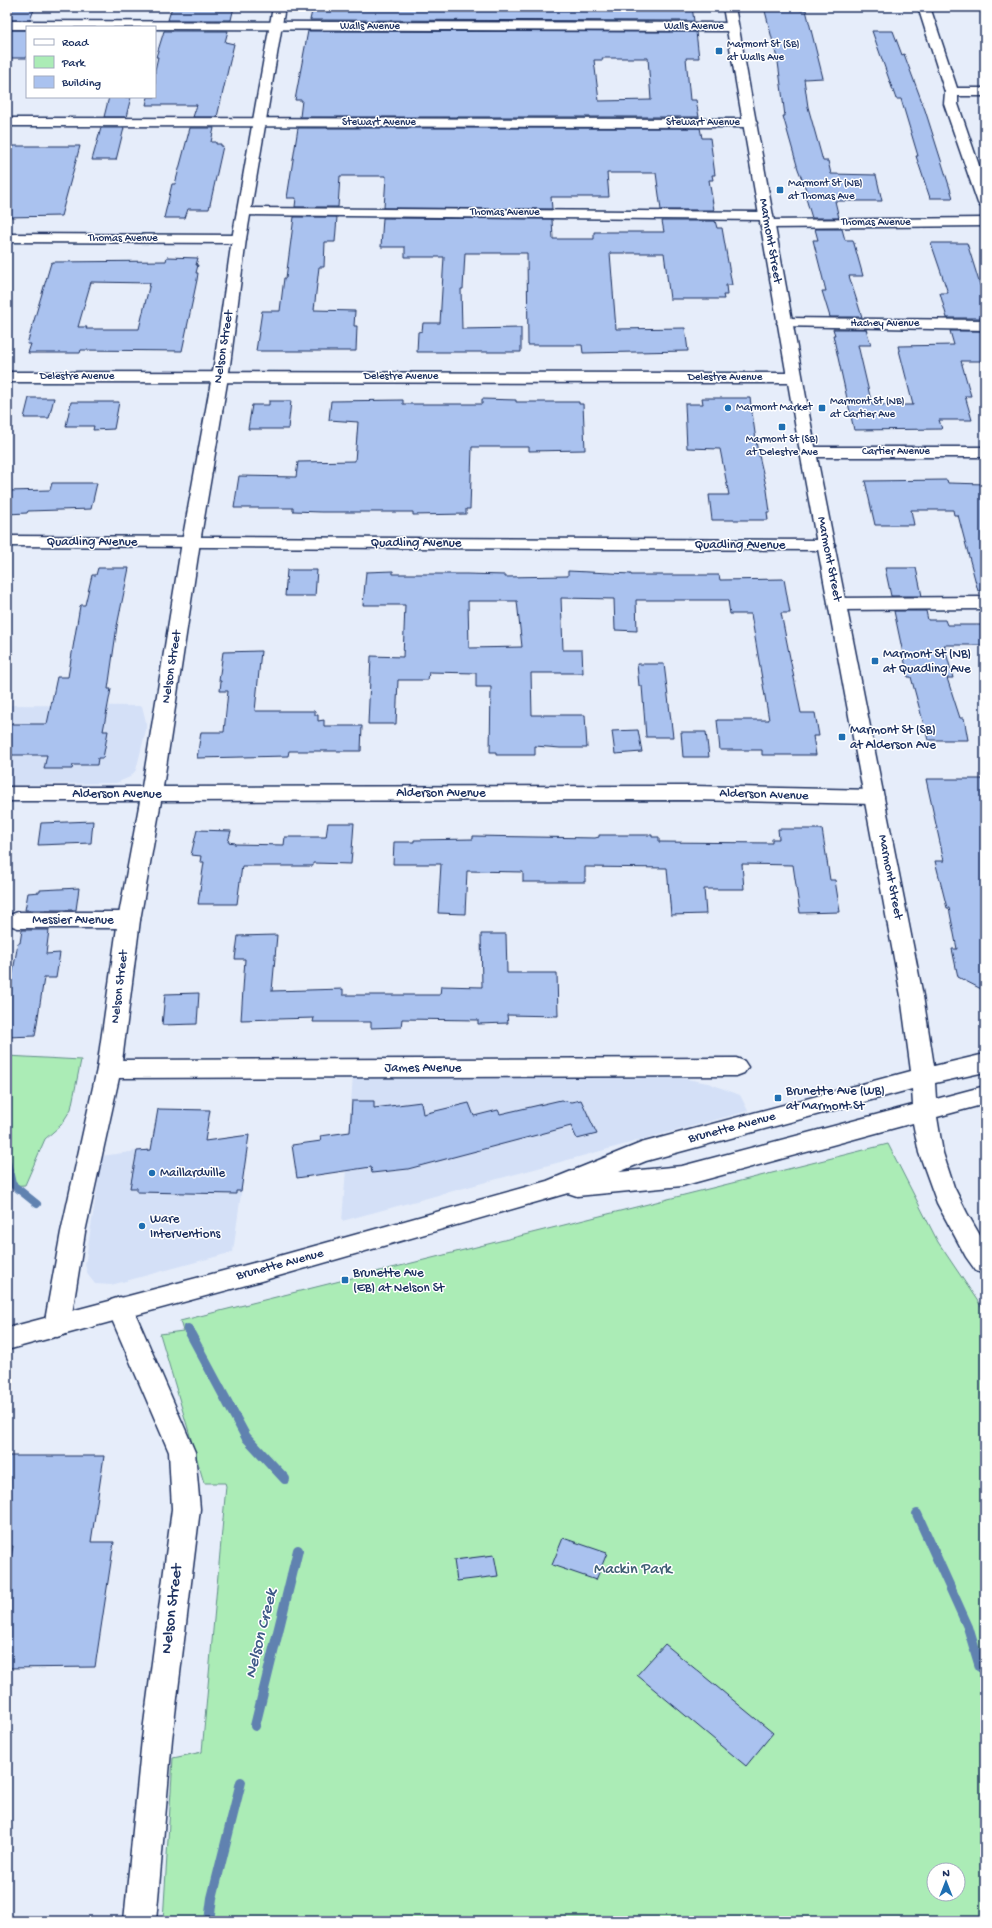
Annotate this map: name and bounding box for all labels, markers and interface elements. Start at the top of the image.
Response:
street label: Walls Avenue [340,21,400,33]
street label: Walls Avenue [664,21,724,33]
legend [26,26,156,98]
text: Road [62,37,89,51]
place label: Marmont St (SB) at Walls Ave [727,39,800,64]
marker: Marmont St (SB) at Walls Ave [714,46,724,56]
text: Park [61,57,87,71]
text: Building [61,77,101,91]
street label: Stewart Avenue [342,117,416,129]
street label: Stewart Avenue [666,117,740,129]
place label: Marmont St (NB) at Thomas Ave [788,178,863,203]
marker: Marmont St (NB) at Thomas Ave [775,185,785,195]
street label: Marmont Street [755,197,785,286]
street label: Thomas Avenue [469,207,540,219]
street label: Thomas Avenue [840,217,911,229]
street label: Thomas Avenue [87,233,158,245]
street label: Nelson Street [211,308,237,384]
street label: Hachey Avenue [851,318,920,330]
street label: Delestre Avenue [39,371,115,383]
street label: Delestre Avenue [363,371,439,383]
street label: Delestre Avenue [687,372,763,384]
place label: Marmont St (NB) at Cartier Ave [830,396,905,421]
place label: Marmont Market [736,402,814,414]
marker: Marmont Market [723,403,733,413]
marker: Marmont St (NB) at Cartier Ave [817,403,827,413]
marker: Marmont St (SB) at Delestre Ave [777,422,787,432]
place label: Marmont St (SB) at Delestre Ave [746,434,818,459]
street label: Cartier Avenue [862,446,930,458]
street label: Marmont Street [813,515,845,604]
street label: Quadling Avenue [46,535,138,550]
street label: Quadling Avenue [370,536,462,551]
street label: Quadling Avenue [694,538,786,553]
street label: Nelson Street [159,628,185,704]
place label: Marmont St (NB) at Quadling Ave [883,647,971,677]
marker: Marmont St (NB) at Quadling Ave [870,656,880,666]
place label: Marmont St (SB) at Alderson Ave [850,723,936,753]
marker: Marmont St (SB) at Alderson Ave [837,732,847,742]
street label: Alderson Avenue [396,786,486,801]
street label: Alderson Avenue [719,786,809,804]
street label: Alderson Avenue [72,787,162,802]
street label: Marmont Street [874,833,906,922]
street label: Messier Avenue [32,913,114,928]
street label: Nelson Street [108,948,132,1024]
street label: James Avenue [384,1061,462,1076]
place label: Brunette Ave (WB) at Marmont St [785,1084,885,1114]
marker: Brunette Ave (WB) at Marmont St [773,1093,783,1103]
street label: Brunette Avenue [686,1109,778,1147]
place label: Maillardville [160,1166,225,1181]
marker: Maillardville [147,1168,157,1178]
place label: Ware Interventions [150,1212,222,1242]
marker: Ware Interventions [137,1221,147,1231]
street label: Brunette Avenue [234,1246,326,1284]
place label: Brunette Ave (EB) at Nelson St [352,1266,446,1296]
marker: Brunette Ave (EB) at Nelson St [340,1275,350,1285]
street label: Nelson Street [158,1561,188,1655]
park label: Mackin Park [594,1561,674,1580]
water label: Nelson Creek [241,1586,283,1681]
north arrow [926,1862,966,1902]
text: N [942,1868,950,1880]

